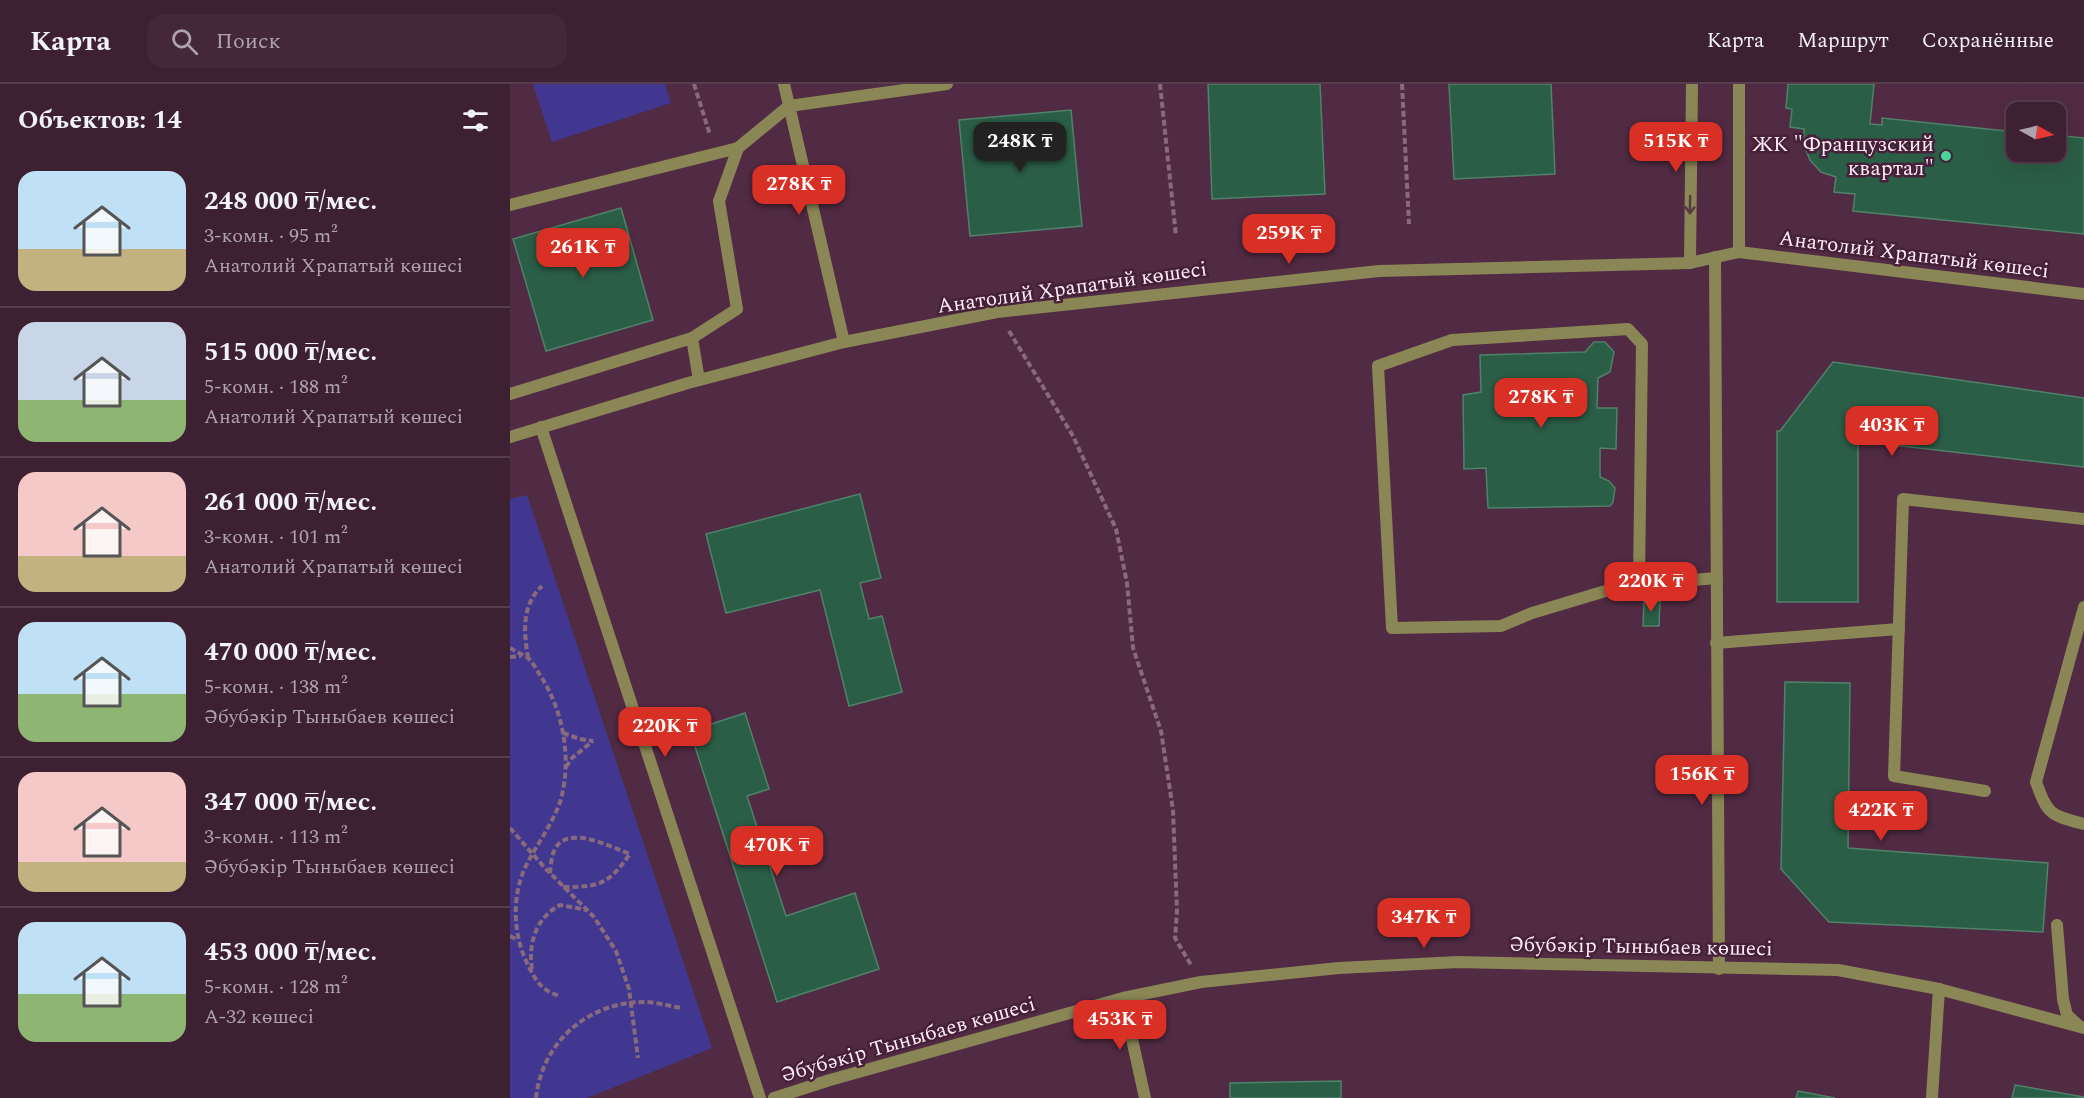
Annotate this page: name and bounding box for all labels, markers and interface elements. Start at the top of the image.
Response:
search box [147,14,567,68]
text: Карта [30,20,111,63]
icon: search [168,25,201,58]
text: Поиск [216,25,281,58]
text: Карта [1707,25,1764,57]
text: Маршрут [1797,25,1889,57]
text: Сохранённые [1922,25,2054,57]
text: Объектов: 14 [18,100,182,140]
north arrow [2006,102,2066,162]
map controls [2006,102,2066,162]
icon: filters [459,104,492,137]
pin: 248K ₸ [971,122,1069,173]
pin: 515K ₸ [1627,122,1725,173]
text: 248K ₸ [987,126,1053,156]
text: 515K ₸ [1643,126,1709,156]
place label: ЖК "Французский квартал" [1752,129,1934,185]
marker: ЖК "Французский квартал" [1939,149,1953,163]
pin: 278K ₸ [750,165,848,216]
text: 278K ₸ [766,169,832,199]
text: 248 000 ₸/мес. [204,181,377,221]
icon: home [66,195,138,267]
one-way arrow [1684,195,1696,215]
pin: 259K ₸ [1240,214,1338,265]
text: 259K ₸ [1256,218,1322,248]
text: 3-комн. · 95 m² [204,221,338,251]
street label: Анатолий Храпатый көшесі [1777,223,2051,287]
pin: 261K ₸ [534,228,632,279]
text: 261K ₸ [550,232,616,262]
text: Анатолий Храпатый көшесі [204,251,463,281]
street label: Анатолий Храпатый көшесі [935,253,1209,323]
text: 515 000 ₸/мес. [204,332,377,372]
icon: home [66,346,138,418]
text: 5-комн. · 188 m² [204,372,348,402]
pin: 278K ₸ [1492,378,1590,429]
text: 278K ₸ [1508,382,1574,412]
text: Анатолий Храпатый көшесі [204,402,463,432]
pin: 403K ₸ [1843,406,1941,457]
text: 403K ₸ [1859,410,1925,440]
text: 261 000 ₸/мес. [204,482,377,522]
icon: home [66,496,138,568]
text: 3-комн. · 101 m² [204,522,348,552]
text: Анатолий Храпатый көшесі [204,552,463,582]
pin: 220K ₸ [1602,562,1700,613]
text: 220K ₸ [1618,566,1684,596]
text: 470 000 ₸/мес. [204,632,377,672]
icon: home [66,646,138,718]
text: 5-комн. · 138 m² [204,672,348,702]
text: Әбубәкір Тыныбаев көшесі [204,702,455,732]
pin: 220K ₸ [616,707,714,758]
text: 220K ₸ [632,711,698,741]
pin: 156K ₸ [1653,755,1751,806]
text: 156K ₸ [1669,759,1735,789]
text: 347 000 ₸/мес. [204,782,377,822]
pin: 422K ₸ [1832,791,1930,842]
text: 422K ₸ [1848,795,1914,825]
icon: home [66,796,138,868]
text: 3-комн. · 113 m² [204,822,348,852]
pin: 470K ₸ [728,826,826,877]
text: 470K ₸ [744,830,810,860]
text: Әбубәкір Тыныбаев көшесі [204,852,455,882]
pin: 347K ₸ [1375,898,1473,949]
text: 347K ₸ [1391,902,1457,932]
street label: Әбубәкір Тыныбаев көшесі [1509,929,1773,965]
text: 453 000 ₸/мес. [204,932,377,972]
icon: home [66,946,138,1018]
text: 5-комн. · 128 m² [204,972,348,1002]
street label: Әбубәкір Тыныбаев көшесі [777,988,1039,1092]
pin: 453K ₸ [1071,1000,1169,1051]
text: А-32 көшесі [204,1002,314,1032]
text: 453K ₸ [1087,1004,1153,1034]

